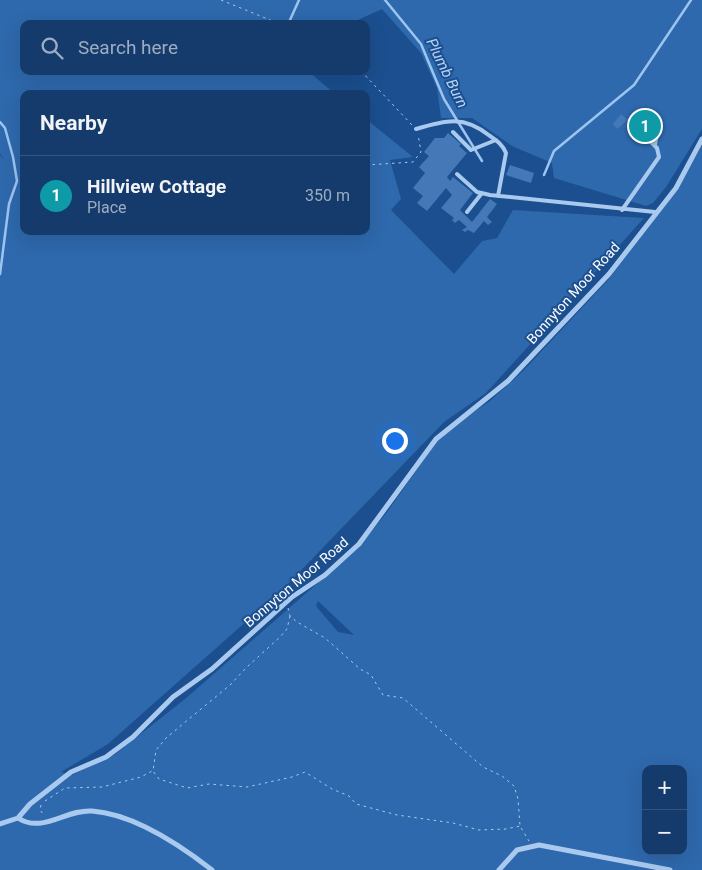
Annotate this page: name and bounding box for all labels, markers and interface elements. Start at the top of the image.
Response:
search box [20,20,370,75]
icon: search [38,34,66,62]
water label: Plumb Burn [422,35,472,111]
text: Search here [78,36,178,59]
pin: 1 [629,107,661,145]
text: Nearby [40,111,107,135]
text: Hillview Cottage [87,175,226,198]
text: 1 [51,186,61,205]
text: 350 m [305,186,350,205]
text: Place [87,198,127,217]
street label: Bonnyton Moor Road [523,239,623,347]
your location [382,428,408,454]
street label: Bonnyton Moor Road [241,534,351,630]
map controls [642,765,687,855]
button: + [642,765,687,810]
button: − [642,810,687,855]

